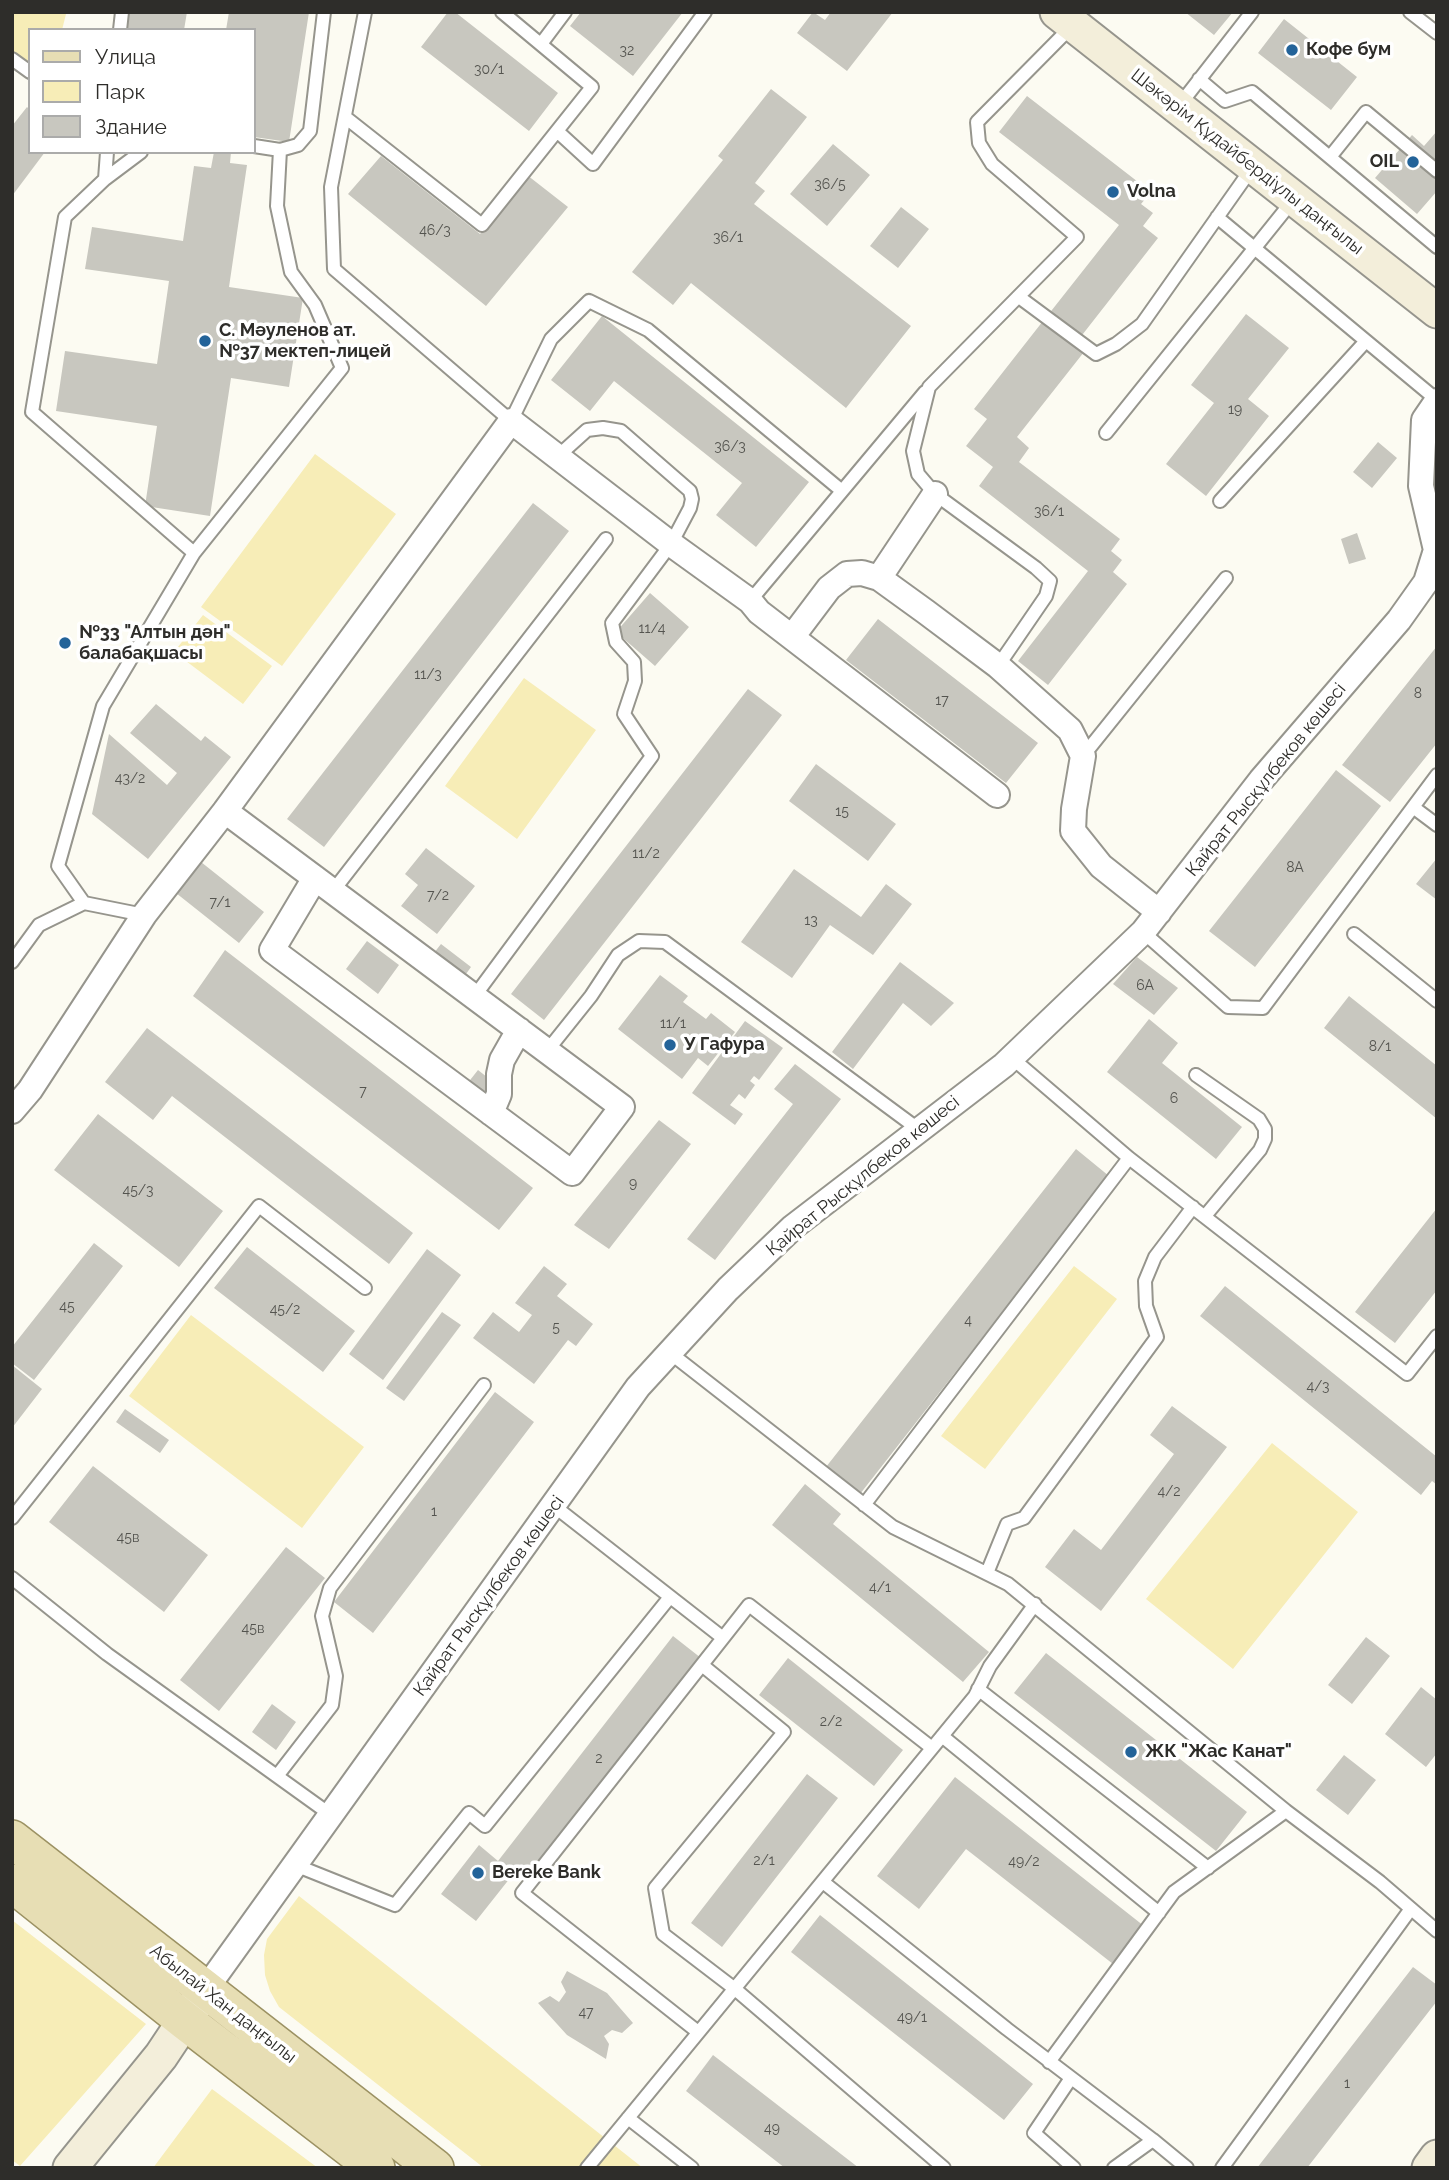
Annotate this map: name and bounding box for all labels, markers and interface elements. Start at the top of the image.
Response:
legend [28,28,256,154]
place label: Кофе бум [1306,39,1391,61]
marker: Кофе бум [1284,42,1300,58]
house number: 32 [620,43,634,59]
text: Улица [95,44,156,69]
house number: 30/1 [474,62,504,78]
street label: Шәкәрім Құдайбердіұлы даңғылы [1127,65,1367,259]
text: Парк [95,79,145,104]
text: Здание [95,114,167,139]
place label: OIL [1370,151,1399,173]
marker: OIL [1405,154,1421,170]
house number: 36/5 [814,177,846,193]
place label: Volna [1127,181,1176,203]
marker: Volna [1105,184,1121,200]
house number: 46/3 [419,223,451,239]
house number: 36/1 [713,230,743,246]
place label: С. Мәуленов ат. №37 мектеп-лицей [219,320,391,362]
marker: С. Мәуленов ат. №37 мектеп-лицей [197,333,213,349]
house number: 19 [1228,402,1242,418]
house number: 36/3 [714,439,746,455]
house number: 36/1 [1034,504,1064,520]
house number: 11/4 [639,621,665,637]
place label: №33 "Алтын дән" балабақшасы [79,622,231,664]
marker: №33 "Алтын дән" балабақшасы [57,635,73,651]
house number: 11/3 [414,667,442,683]
street label: Қайрат Рысқұлбеков көшесі [1181,679,1351,881]
house number: 8 [1414,686,1422,702]
house number: 17 [935,693,949,709]
house number: 43/2 [115,771,145,787]
house number: 15 [835,804,849,820]
house number: 11/2 [632,846,660,862]
house number: 8А [1286,860,1304,876]
house number: 7/2 [427,888,449,904]
house number: 7/1 [210,895,230,911]
house number: 13 [804,913,818,929]
house number: 6А [1136,978,1154,994]
house number: 11/1 [660,1016,686,1032]
place label: У Гафура [684,1034,765,1056]
marker: У Гафура [662,1037,678,1053]
house number: 8/1 [1369,1039,1391,1055]
house number: 7 [359,1084,367,1100]
street label: Қайрат Рысқұлбеков көшесі [762,1091,964,1261]
house number: 6 [1170,1091,1178,1107]
house number: 9 [629,1176,637,1192]
house number: 45/3 [123,1183,153,1199]
house number: 45 [59,1299,75,1315]
house number: 45/2 [270,1302,300,1318]
house number: 4 [964,1313,972,1329]
house number: 5 [552,1320,560,1336]
house number: 4/3 [1306,1379,1330,1395]
house number: 4/2 [1157,1484,1181,1500]
street label: Қайрат Рысқұлбеков көшесі [409,1492,569,1700]
house number: 1 [431,1504,437,1520]
house number: 45в [117,1530,139,1546]
house number: 4/1 [869,1580,891,1596]
house number: 45в [242,1621,264,1637]
house number: 2/2 [820,1714,842,1730]
place label: ЖК "Жас Канат" [1145,1741,1292,1763]
marker: ЖК "Жас Канат" [1123,1744,1139,1760]
house number: 2 [595,1751,603,1767]
house number: 2/1 [753,1853,775,1869]
house number: 49/2 [1008,1854,1040,1870]
place label: Bereke Bank [492,1862,601,1884]
marker: Bereke Bank [470,1865,486,1881]
street label: Абылай Хан даңғылы [145,1940,301,2068]
house number: 47 [578,2005,594,2021]
house number: 49/1 [897,2010,927,2026]
house number: 1 [1344,2076,1350,2092]
house number: 49 [764,2121,780,2137]

